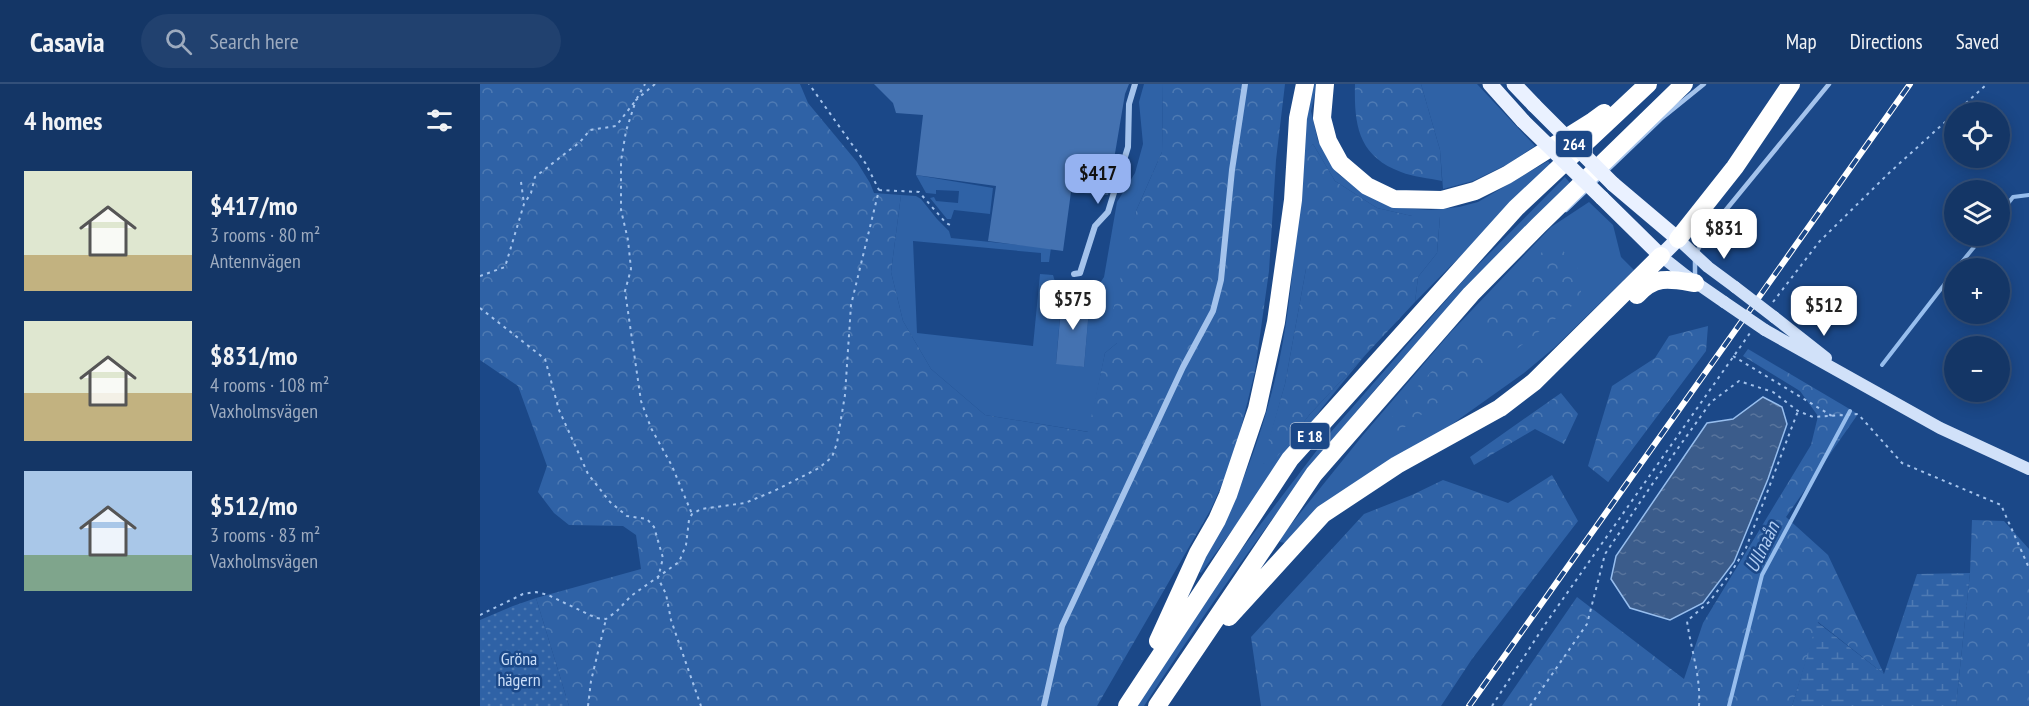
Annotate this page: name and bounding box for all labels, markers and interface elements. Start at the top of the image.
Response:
search box [141,14,561,68]
text: Casavia [30,23,105,60]
icon: search [162,25,195,58]
text: Search here [210,27,299,55]
text: Map [1786,28,1817,55]
text: Directions [1850,28,1923,55]
text: Saved [1956,28,1999,55]
map controls [1944,102,2010,402]
button: locate [1944,102,2010,168]
text: 4 homes [24,104,102,137]
icon: filters [423,104,456,137]
road number: 264 [1556,131,1592,157]
pin: $417 [1062,154,1134,205]
text: $417 [1079,160,1117,186]
button: layers [1944,180,2010,246]
text: $417/mo [210,189,298,222]
icon: home [72,195,144,267]
pin: $831 [1688,209,1760,260]
text: $831 [1705,215,1743,241]
text: 3 rooms · 80 m² [210,222,320,248]
text: Antennvägen [210,248,301,274]
button: + [1944,258,2010,324]
pin: $575 [1037,280,1109,331]
text: $575 [1054,286,1092,312]
pin: $512 [1788,286,1860,337]
text: $512 [1805,292,1843,318]
button: − [1944,336,2010,402]
text: $831/mo [210,339,298,372]
icon: home [72,345,144,417]
text: 4 rooms · 108 m² [210,372,329,398]
text: Vaxholmsvägen [210,398,318,424]
road number: E 18 [1290,423,1330,449]
text: $512/mo [210,489,298,522]
icon: home [72,495,144,567]
water label: Ullnaån [1739,516,1786,577]
text: 3 rooms · 83 m² [210,522,320,548]
text: Vaxholmsvägen [210,548,318,574]
park label: Gröna hägern [497,647,541,691]

